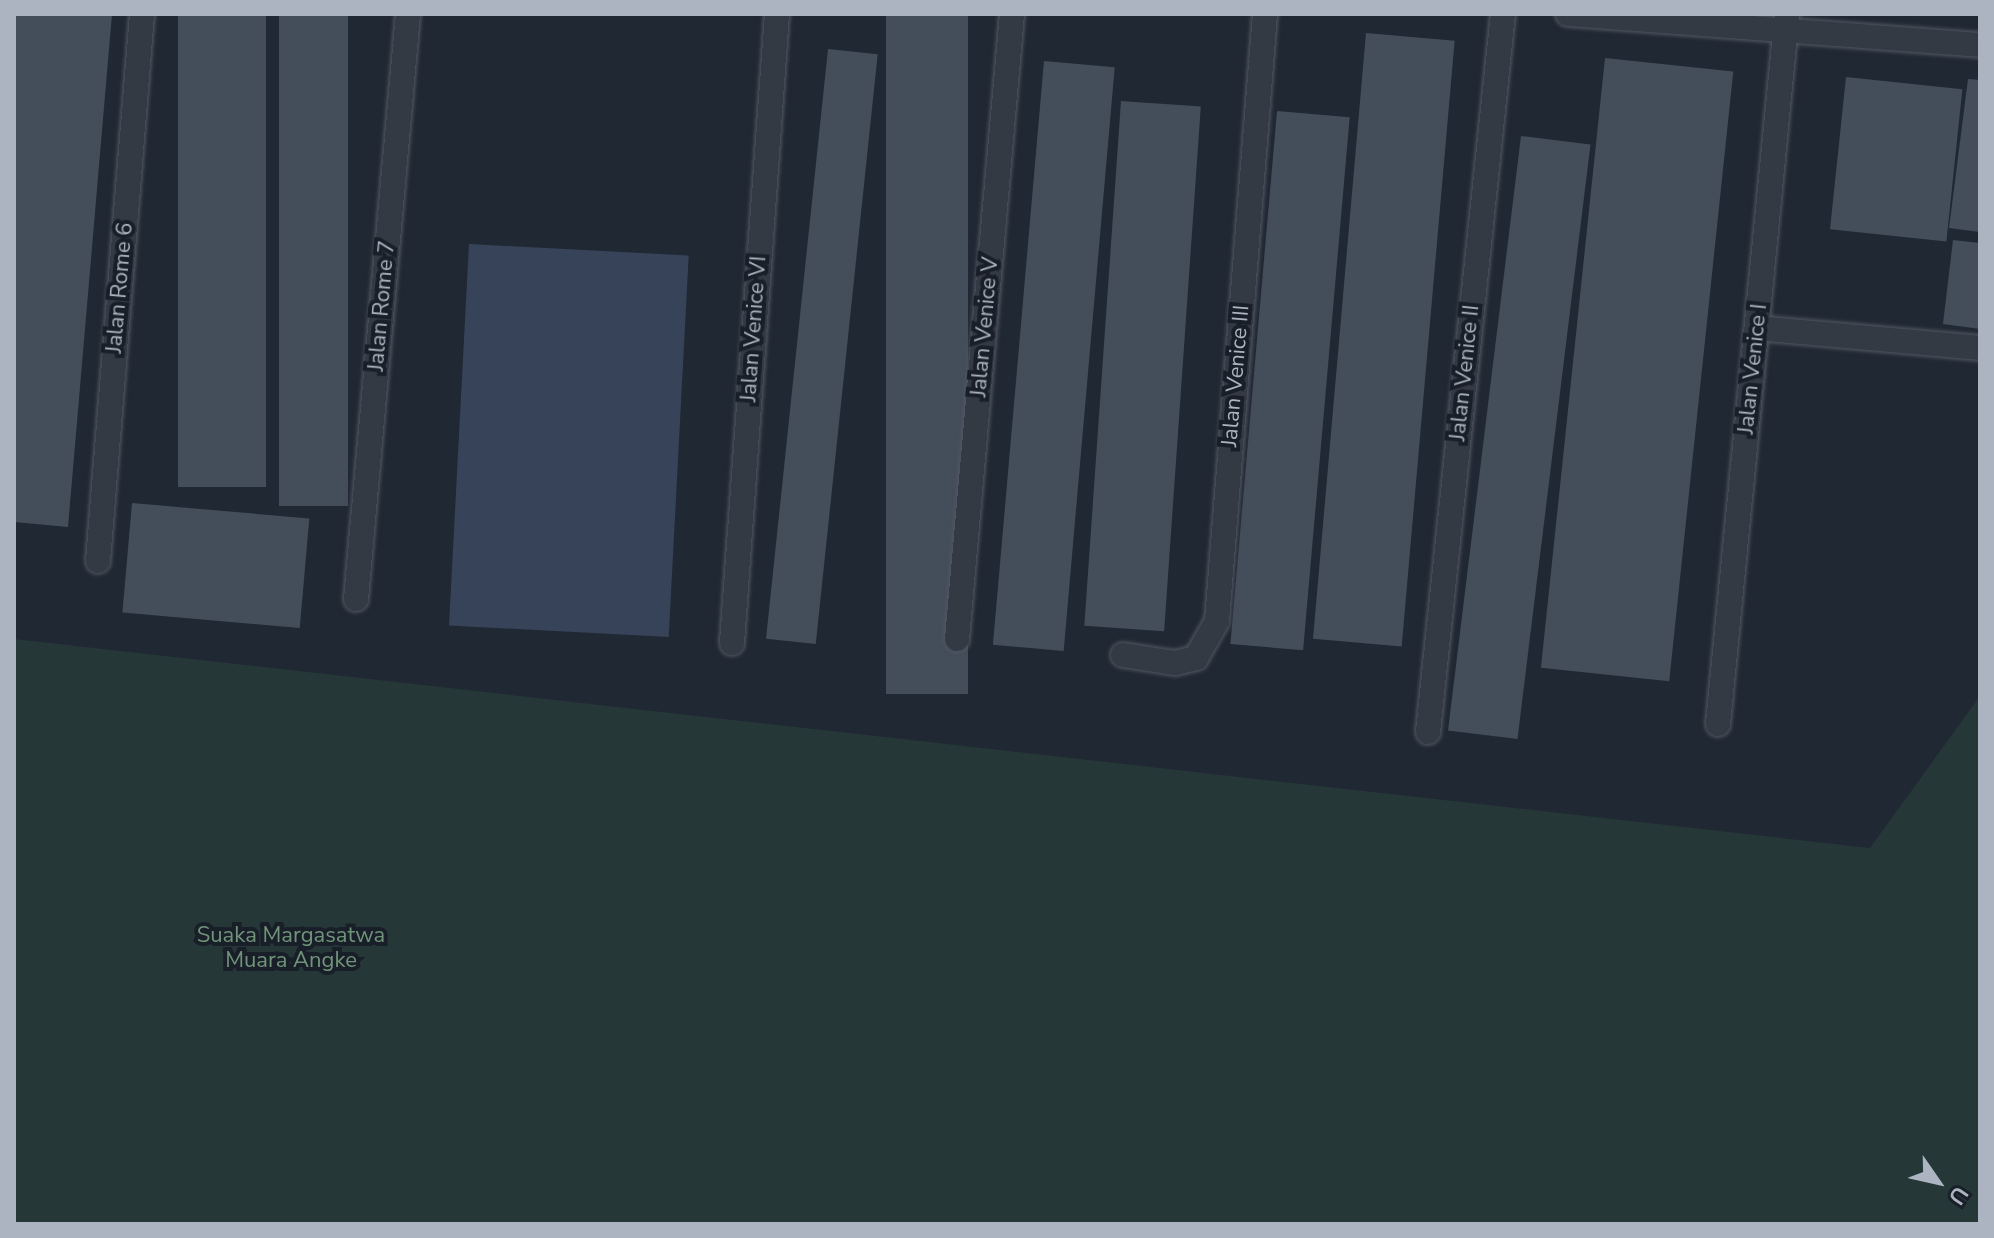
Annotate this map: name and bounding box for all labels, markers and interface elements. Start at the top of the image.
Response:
street label: Jalan Rome 6 [101,221,139,355]
street label: Jalan Rome 7 [363,239,401,373]
street label: Jalan Venice VI [736,255,772,403]
street label: Jalan Venice V [966,256,1004,398]
street label: Jalan Venice I [1733,302,1773,436]
street label: Jalan Venice III [1217,304,1255,448]
street label: Jalan Venice II [1445,304,1485,442]
park label: Suaka Margasatwa Muara Angke [197,922,385,974]
north arrow [1898,1142,1978,1222]
text: U [1941,1180,1975,1211]

